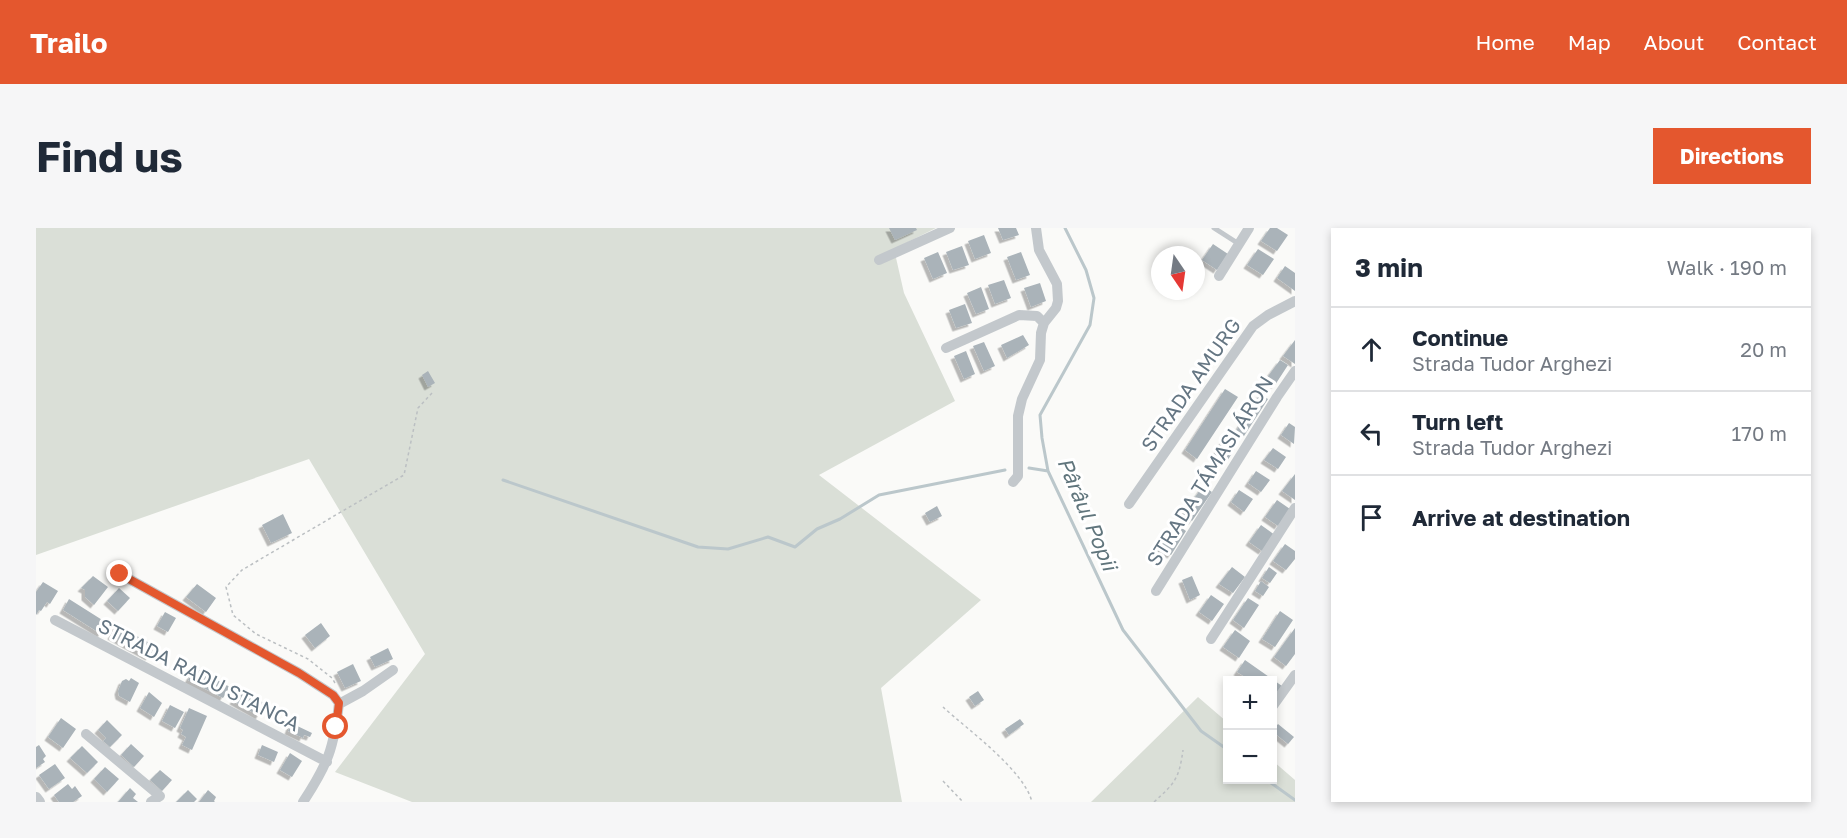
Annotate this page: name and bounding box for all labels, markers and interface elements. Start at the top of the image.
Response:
text: Trailo [30,26,108,59]
text: Home [1475,29,1535,55]
text: Map [1568,29,1611,55]
text: About [1644,29,1704,55]
text: Contact [1737,29,1817,55]
button: Directions [1653,128,1811,184]
text: Find us [36,131,183,181]
north arrow [1151,246,1205,300]
text: 3 min [1355,252,1423,283]
text: Walk · 190 m [1667,255,1787,279]
street label: STRADA AMURG [1135,313,1245,456]
text: Continue [1412,324,1508,351]
icon: ahead [1355,333,1388,366]
text: 20 m [1740,337,1787,361]
text: Strada Tudor Arghezi [1412,351,1612,375]
street label: STRADA TÁMASI ÁRON [1141,371,1278,570]
text: Turn left [1412,408,1503,435]
icon: left [1355,417,1388,450]
text: 170 m [1732,421,1787,445]
text: Strada Tudor Arghezi [1412,435,1612,459]
water label: Pârâul Popii [1052,453,1124,576]
icon: arrive [1355,501,1388,534]
text: Arrive at destination [1412,504,1630,531]
route end [106,560,132,586]
street label: STRADA RADU STANCA [95,613,304,735]
map controls [1223,676,1277,784]
button: + [1223,676,1277,730]
route start [322,713,348,739]
button: − [1223,730,1277,784]

